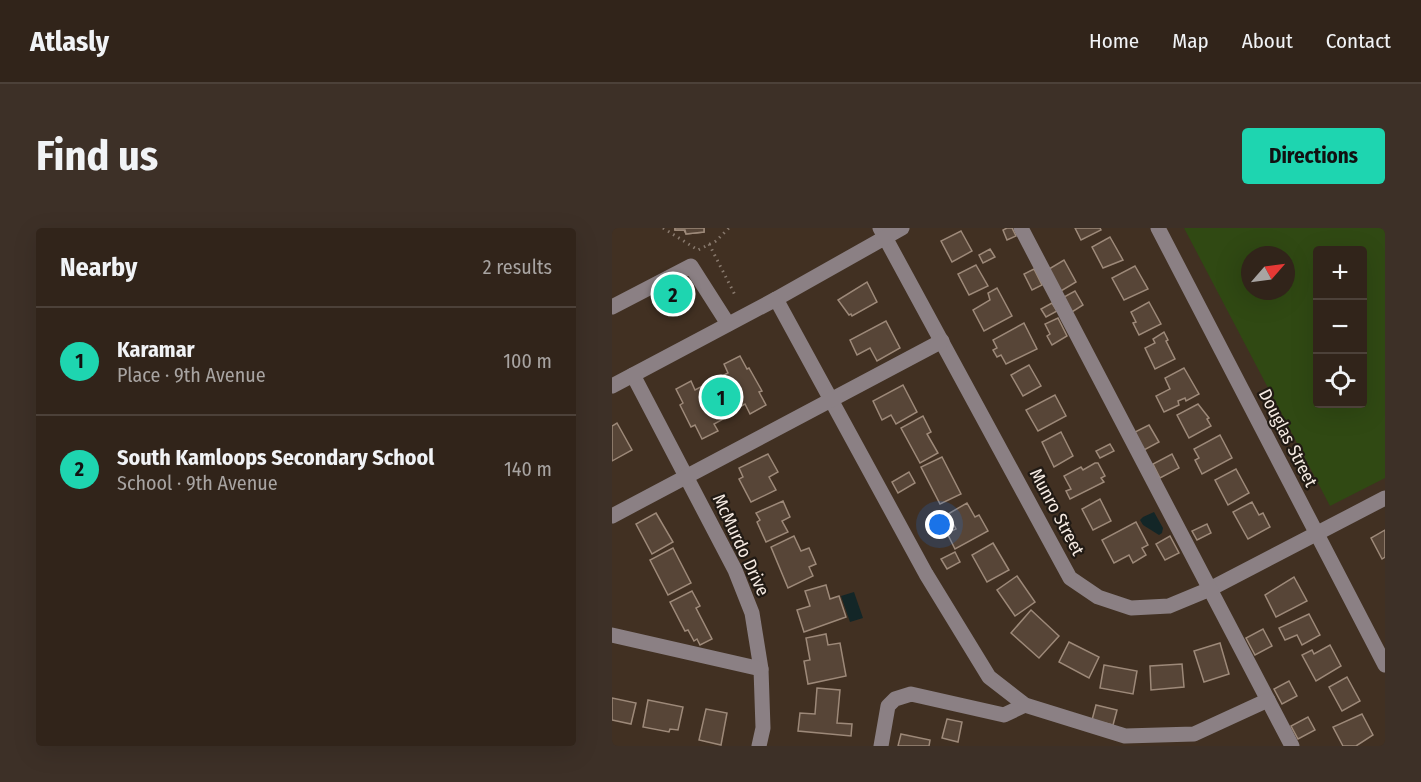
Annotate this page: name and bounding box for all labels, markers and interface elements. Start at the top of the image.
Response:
text: Atlasly [30,25,109,58]
text: Home [1089,28,1139,54]
text: Map [1172,28,1209,54]
text: About [1242,28,1293,54]
text: Contact [1326,28,1391,54]
button: Directions [1242,128,1385,184]
text: Find us [36,131,158,181]
north arrow [1241,246,1295,300]
map controls [1313,246,1367,408]
button: + [1313,246,1367,300]
text: Nearby [60,252,137,283]
text: 2 results [483,255,552,279]
pin: 2 [654,272,692,316]
button: − [1313,300,1367,354]
text: Karamar [117,336,195,363]
text: 1 [75,349,84,373]
text: 100 m [503,349,552,373]
button: locate [1313,354,1367,408]
text: Place · 9th Avenue [117,363,266,387]
pin: 1 [702,374,740,420]
street label: Douglas Street [1254,385,1322,491]
text: South Kamloops Secondary School [117,444,434,471]
text: 2 [75,457,84,481]
text: 140 m [504,457,552,481]
street label: Munro Street [1025,465,1089,559]
text: School · 9th Avenue [117,471,278,495]
street label: McMurdo Drive [708,491,774,600]
your location [925,510,954,539]

